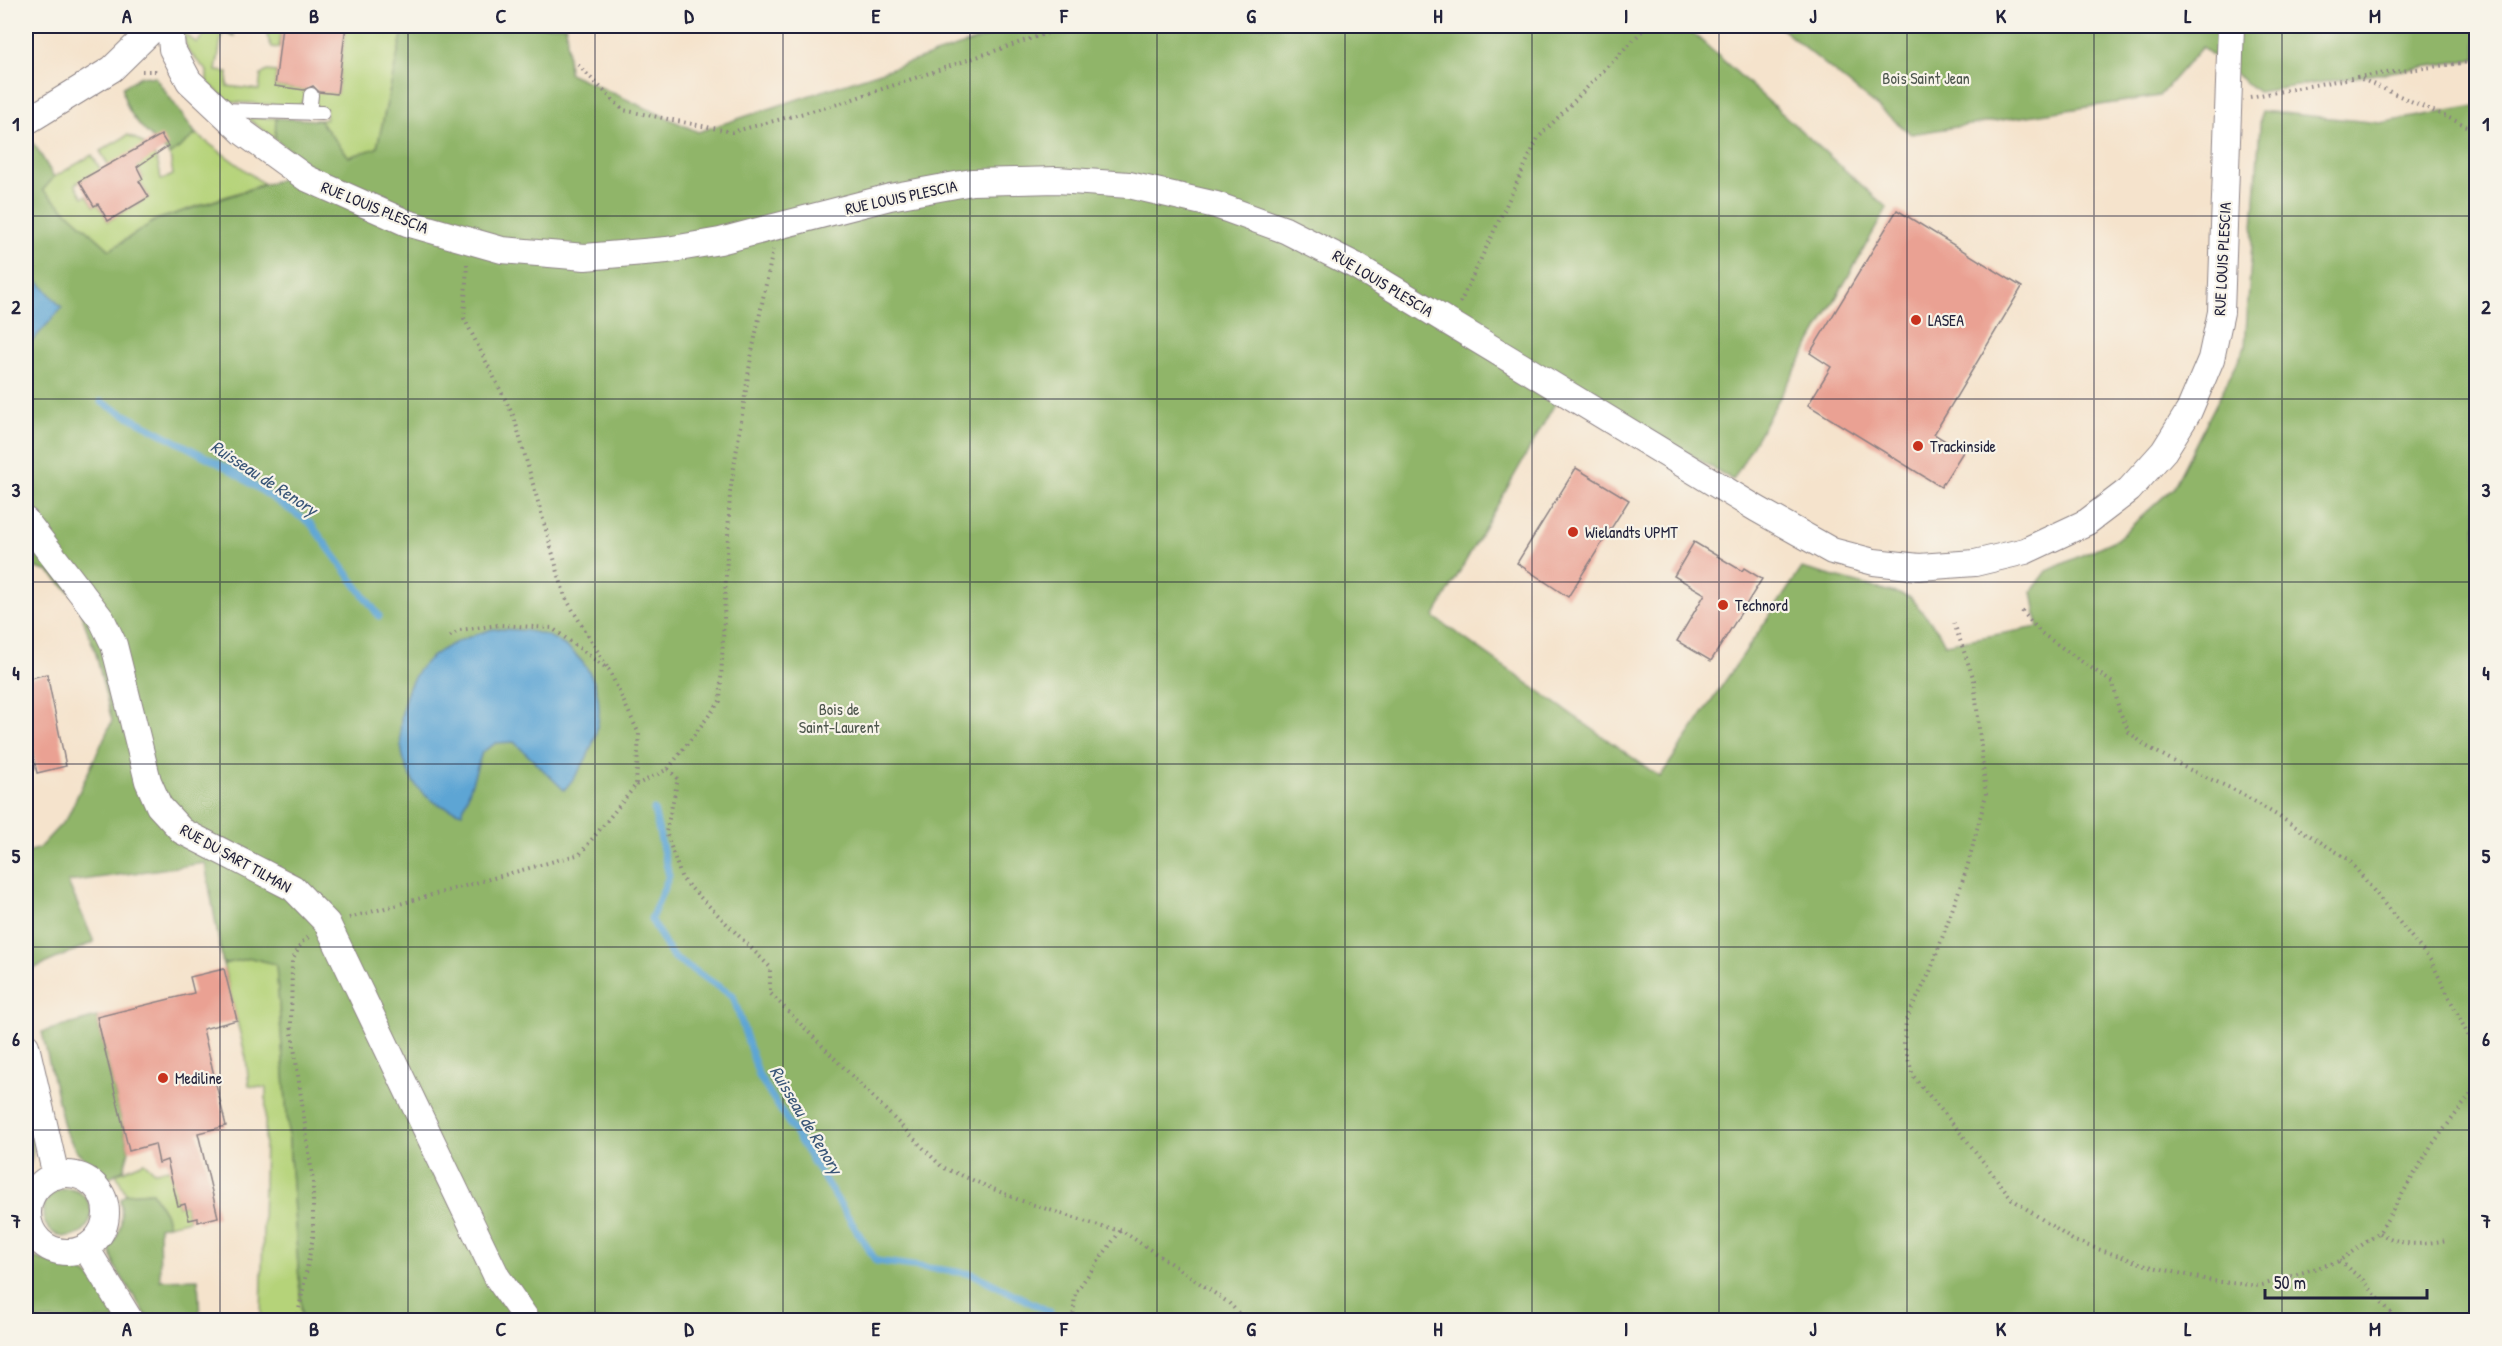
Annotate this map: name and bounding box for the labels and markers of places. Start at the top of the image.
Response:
place label: LASEA [1928,309,1964,331]
marker: LASEA [1909,313,1923,327]
place label: Trackinside [1930,435,1997,457]
marker: Trackinside [1911,439,1925,453]
place label: Wielandts UPMT [1585,521,1678,543]
marker: Wielandts UPMT [1566,525,1580,539]
place label: Technord [1735,594,1788,616]
marker: Technord [1716,598,1730,612]
place label: Mediline [175,1067,223,1089]
marker: Mediline [156,1071,170,1085]

